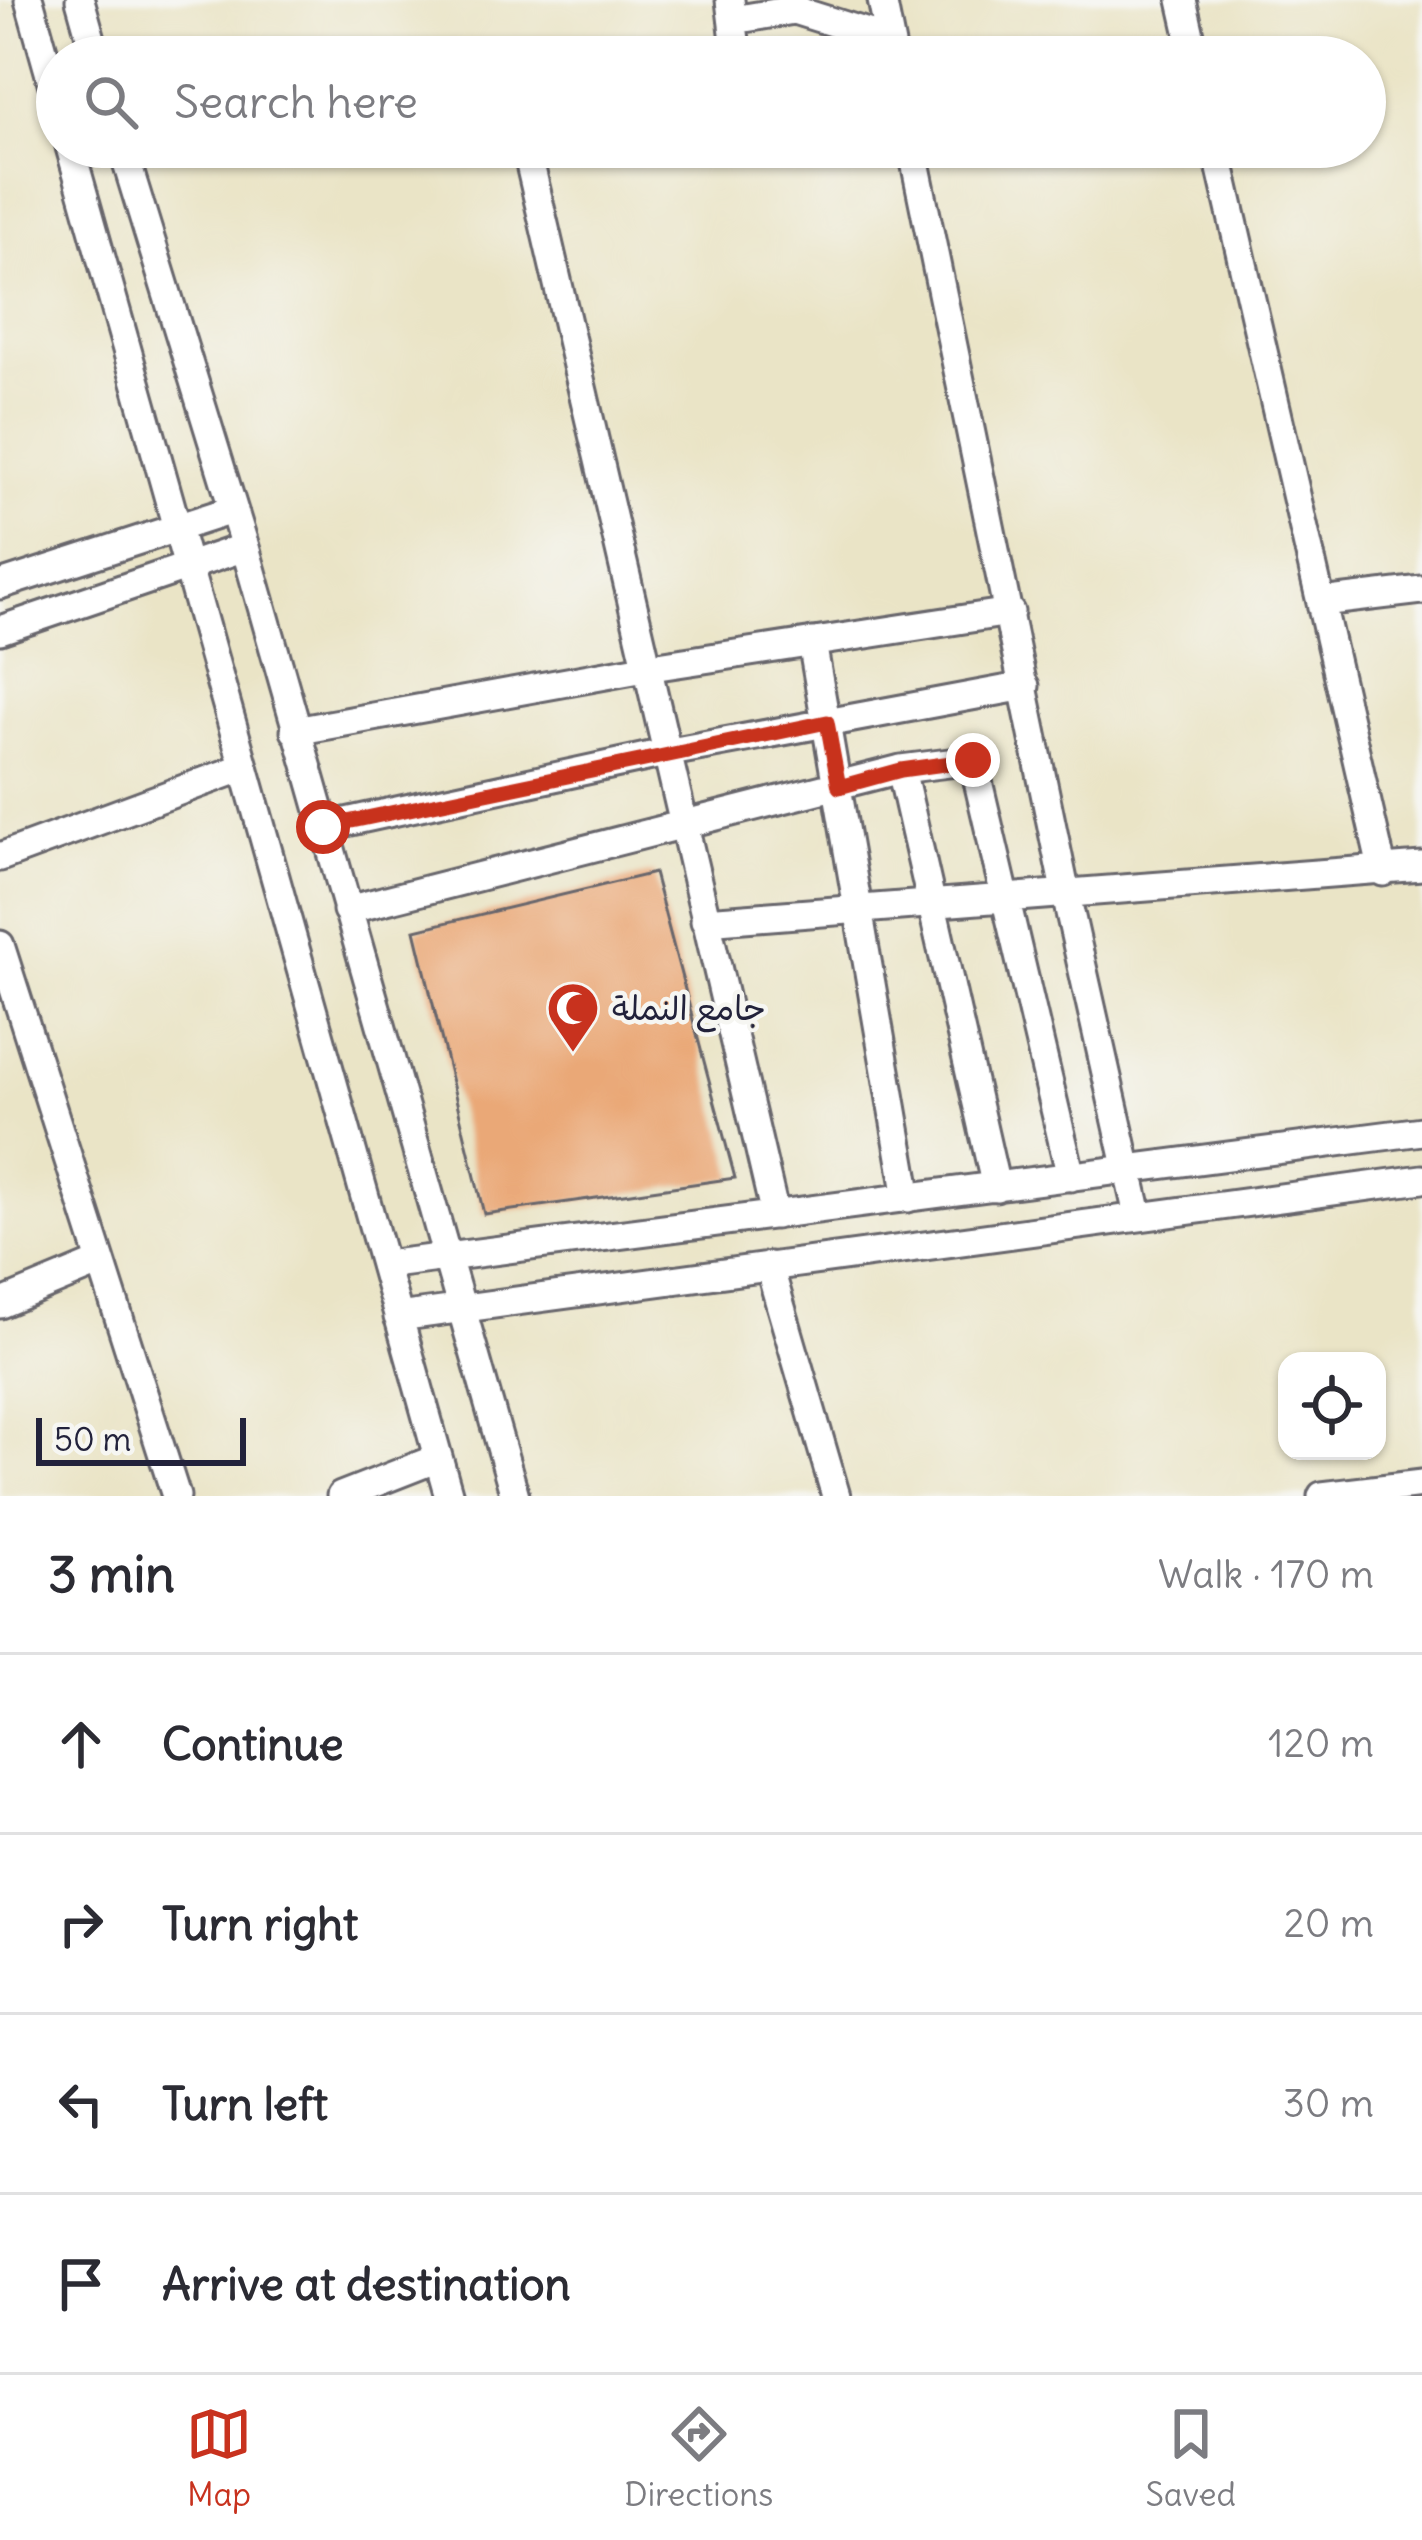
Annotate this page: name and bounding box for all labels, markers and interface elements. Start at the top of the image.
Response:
search box [36,36,1386,168]
icon: search [78,69,144,135]
text: Search here [174,74,418,130]
route end [946,733,1000,787]
route start [296,800,350,854]
mosque icon: جامع النملة [545,980,601,1054]
place label: جامع النملة [612,987,766,1033]
map controls [1278,1352,1386,1460]
button: locate [1278,1352,1386,1460]
scale bar [36,1412,246,1465]
text: 50 m [54,1418,131,1460]
text: 3 min [48,1542,175,1606]
text: Walk · 170 m [1158,1550,1374,1599]
icon: ahead [48,1711,114,1777]
text: Continue [162,1716,344,1772]
text: 120 m [1268,1719,1374,1768]
icon: right [48,1891,114,1957]
text: Turn right [162,1896,358,1952]
text: 20 m [1283,1899,1374,1948]
icon: left [48,2071,114,2137]
text: Turn left [162,2076,328,2132]
text: 30 m [1283,2079,1374,2128]
icon: arrive [48,2251,114,2317]
text: Arrive at destination [162,2256,571,2312]
tab: Map [186,2401,252,2515]
tab: Directions [624,2401,773,2515]
tab: Saved [1146,2401,1236,2515]

